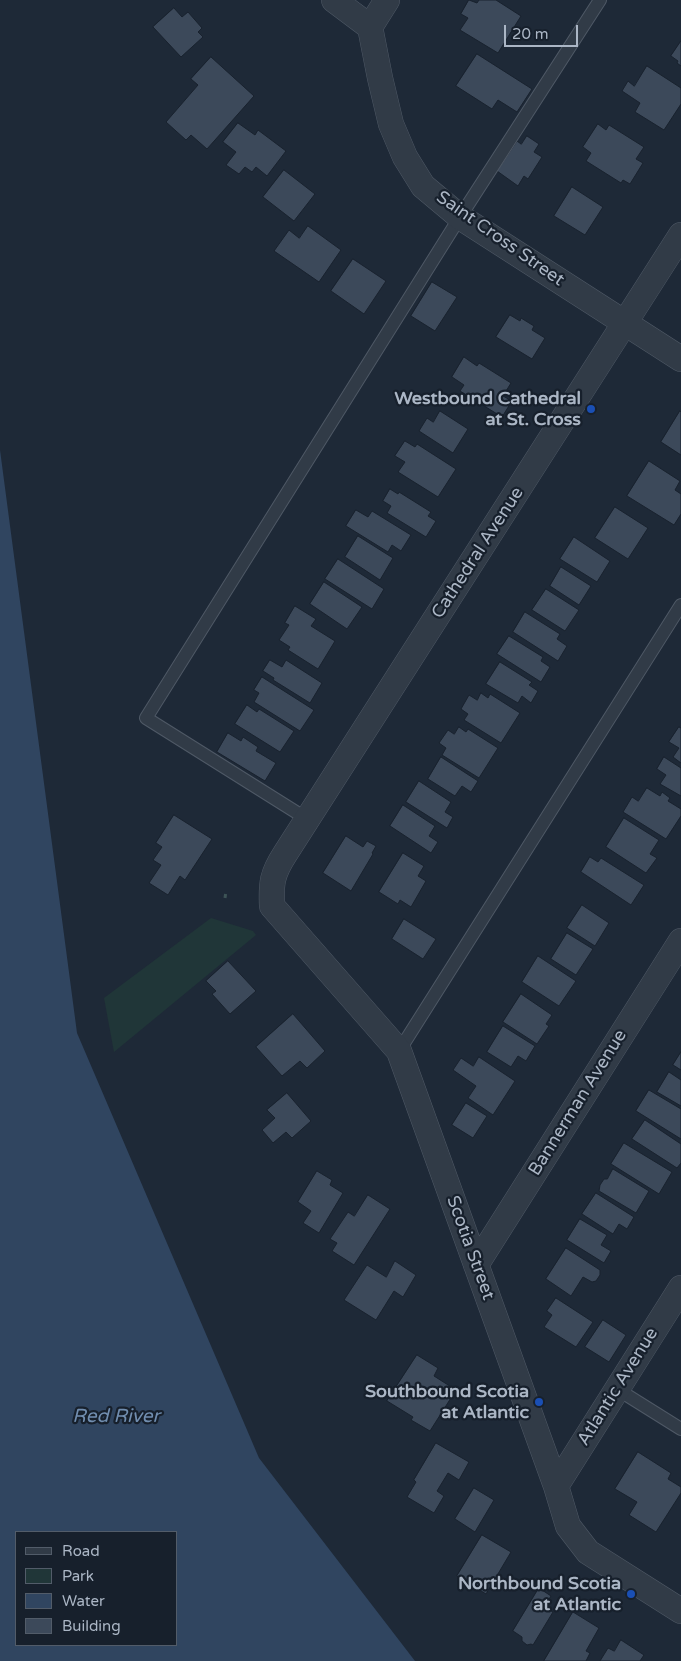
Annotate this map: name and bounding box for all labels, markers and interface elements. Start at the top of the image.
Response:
scale bar [506,15,580,47]
text: 20 m [512,25,549,43]
street label: Saint Cross Street [432,187,568,291]
place label: Westbound Cathedral at St. Cross [394,388,581,430]
marker: Westbound Cathedral at St. Cross [585,403,597,415]
street label: Cathedral Avenue [427,483,529,623]
street label: Bannerman Avenue [524,1026,632,1180]
street label: Scotia Street [441,1193,499,1303]
street label: Atlantic Avenue [573,1324,663,1450]
place label: Southbound Scotia at Atlantic [365,1381,529,1424]
marker: Southbound Scotia at Atlantic [533,1396,545,1408]
water label: Red River [72,1406,160,1428]
legend [15,1531,178,1646]
text: Road [62,1542,100,1560]
text: Park [62,1567,94,1585]
place label: Northbound Scotia at Atlantic [458,1573,621,1616]
marker: Northbound Scotia at Atlantic [625,1588,637,1600]
text: Water [62,1592,105,1610]
text: Building [62,1617,121,1635]

